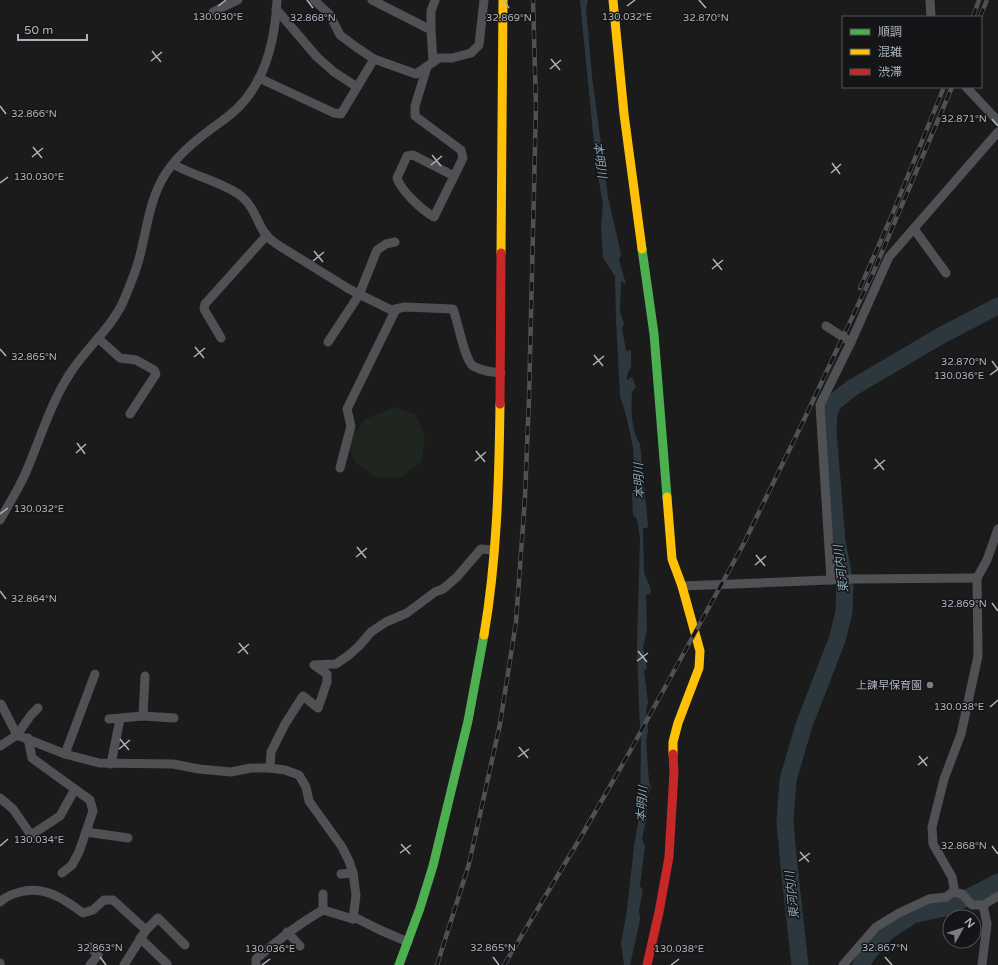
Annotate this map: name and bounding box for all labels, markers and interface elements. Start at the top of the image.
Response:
text: 130.030°E [193,11,243,23]
text: 130.032°E [602,11,652,23]
text: 32.868°N [290,12,336,24]
text: 32.869°N [486,12,532,24]
text: 32.870°N [683,12,729,24]
scale bar [18,16,87,42]
legend [842,16,982,88]
text: 50 m [24,23,53,37]
text: 順調 [878,25,902,39]
text: 混雑 [878,45,902,59]
text: 渋滞 [878,65,902,79]
text: 32.866°N [11,108,57,120]
text: 32.871°N [941,113,987,125]
water label: 本明川 [591,141,609,181]
text: 130.030°E [14,171,64,183]
text: 32.865°N [11,351,57,363]
text: 32.870°N [941,356,987,368]
text: 130.036°E [934,370,984,382]
water label: 本明川 [631,461,647,499]
text: 130.032°E [14,503,64,515]
water label: 東河内川 [831,542,851,594]
text: 32.864°N [11,593,57,605]
text: 32.869°N [941,598,987,610]
place label: 上諫早保育園 [856,679,922,692]
marker: 上諫早保育園 [925,680,935,690]
text: 130.038°E [934,701,984,713]
water label: 本明川 [634,784,650,822]
text: 130.034°E [14,834,64,846]
text: 32.868°N [941,840,987,852]
water label: 東河内川 [782,868,801,920]
north arrow [942,909,982,949]
text: N [962,915,977,931]
text: 32.863°N [77,942,123,954]
text: 32.865°N [470,942,516,954]
text: 32.867°N [862,942,908,954]
text: 130.036°E [245,943,295,955]
text: 130.038°E [654,943,704,955]

